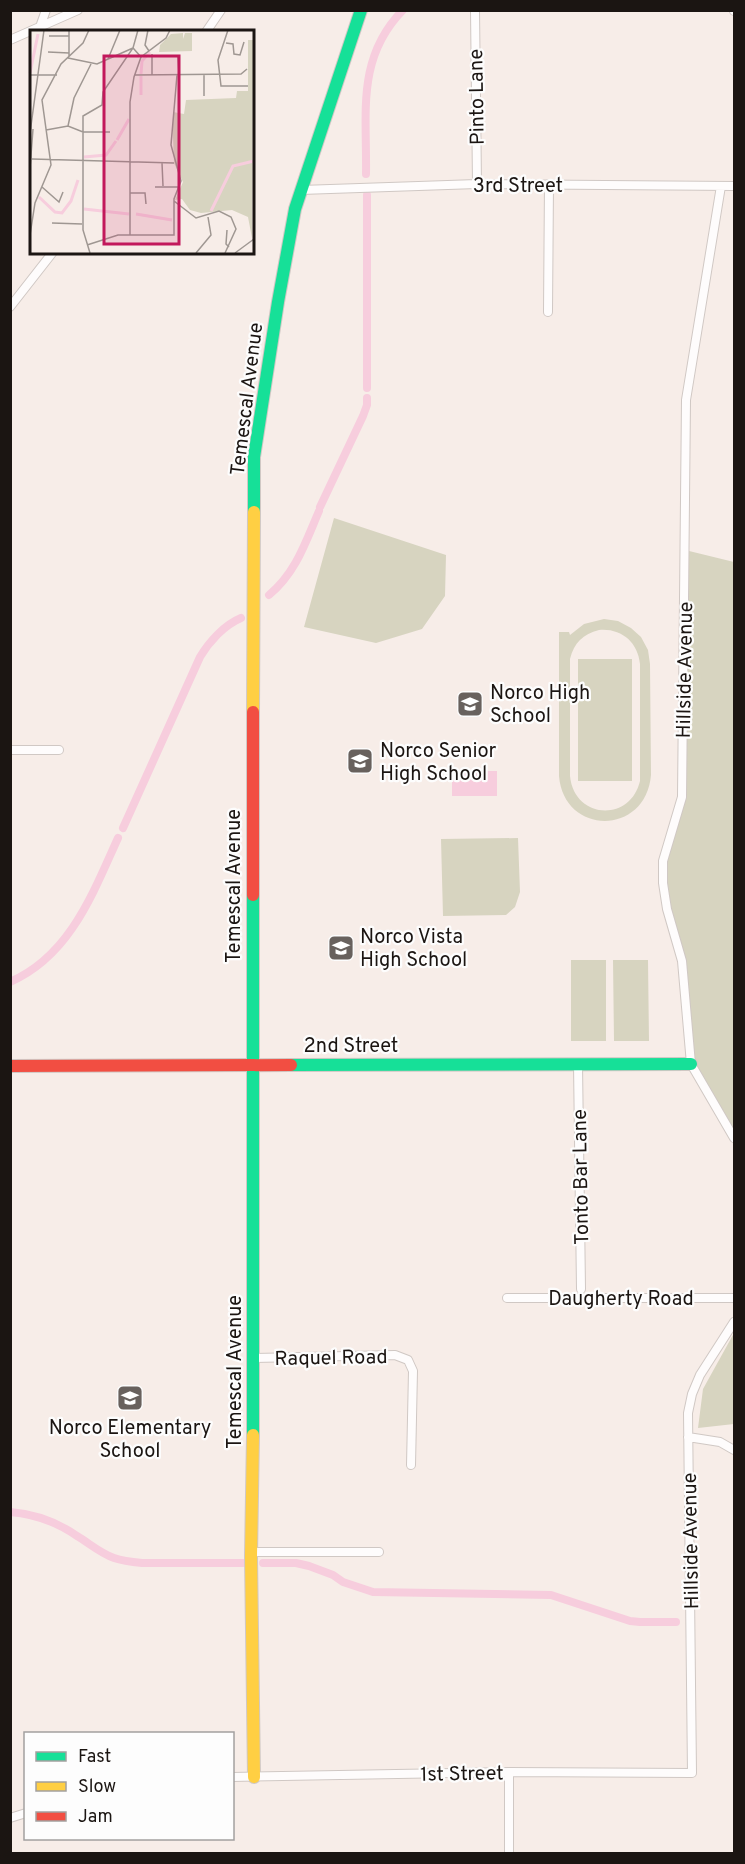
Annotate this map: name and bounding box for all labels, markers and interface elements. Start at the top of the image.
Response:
inset map [30,30,254,254]
street label: Pinto Lane [464,49,492,145]
street label: 3rd Street [473,174,563,200]
street label: Temescal Avenue [226,321,270,477]
street label: Hillside Avenue [672,601,700,739]
place label: Norco High School [490,681,590,730]
school or university icon: Norco High School [455,689,485,719]
place label: Norco Senior High School [380,739,497,788]
school or university icon: Norco Senior High School [345,746,375,776]
street label: Temescal Avenue [222,809,248,963]
place label: Norco Vista High School [360,925,467,974]
school or university icon: Norco Vista High School [326,933,356,963]
street label: 2nd Street [304,1034,398,1060]
street label: Tonto Bar Lane [568,1109,596,1245]
street label: Daugherty Road [548,1287,694,1313]
street label: Temescal Avenue [223,1295,249,1449]
street label: Raquel Road [274,1345,388,1373]
school or university icon: Norco Elementary School [115,1383,145,1413]
place label: Norco Elementary School [49,1416,211,1465]
street label: Hillside Avenue [678,1472,706,1610]
legend [24,1732,234,1840]
text: Fast [78,1746,111,1769]
street label: 1st Street [420,1761,504,1789]
text: Slow [78,1776,116,1799]
text: Jam [78,1806,113,1829]

